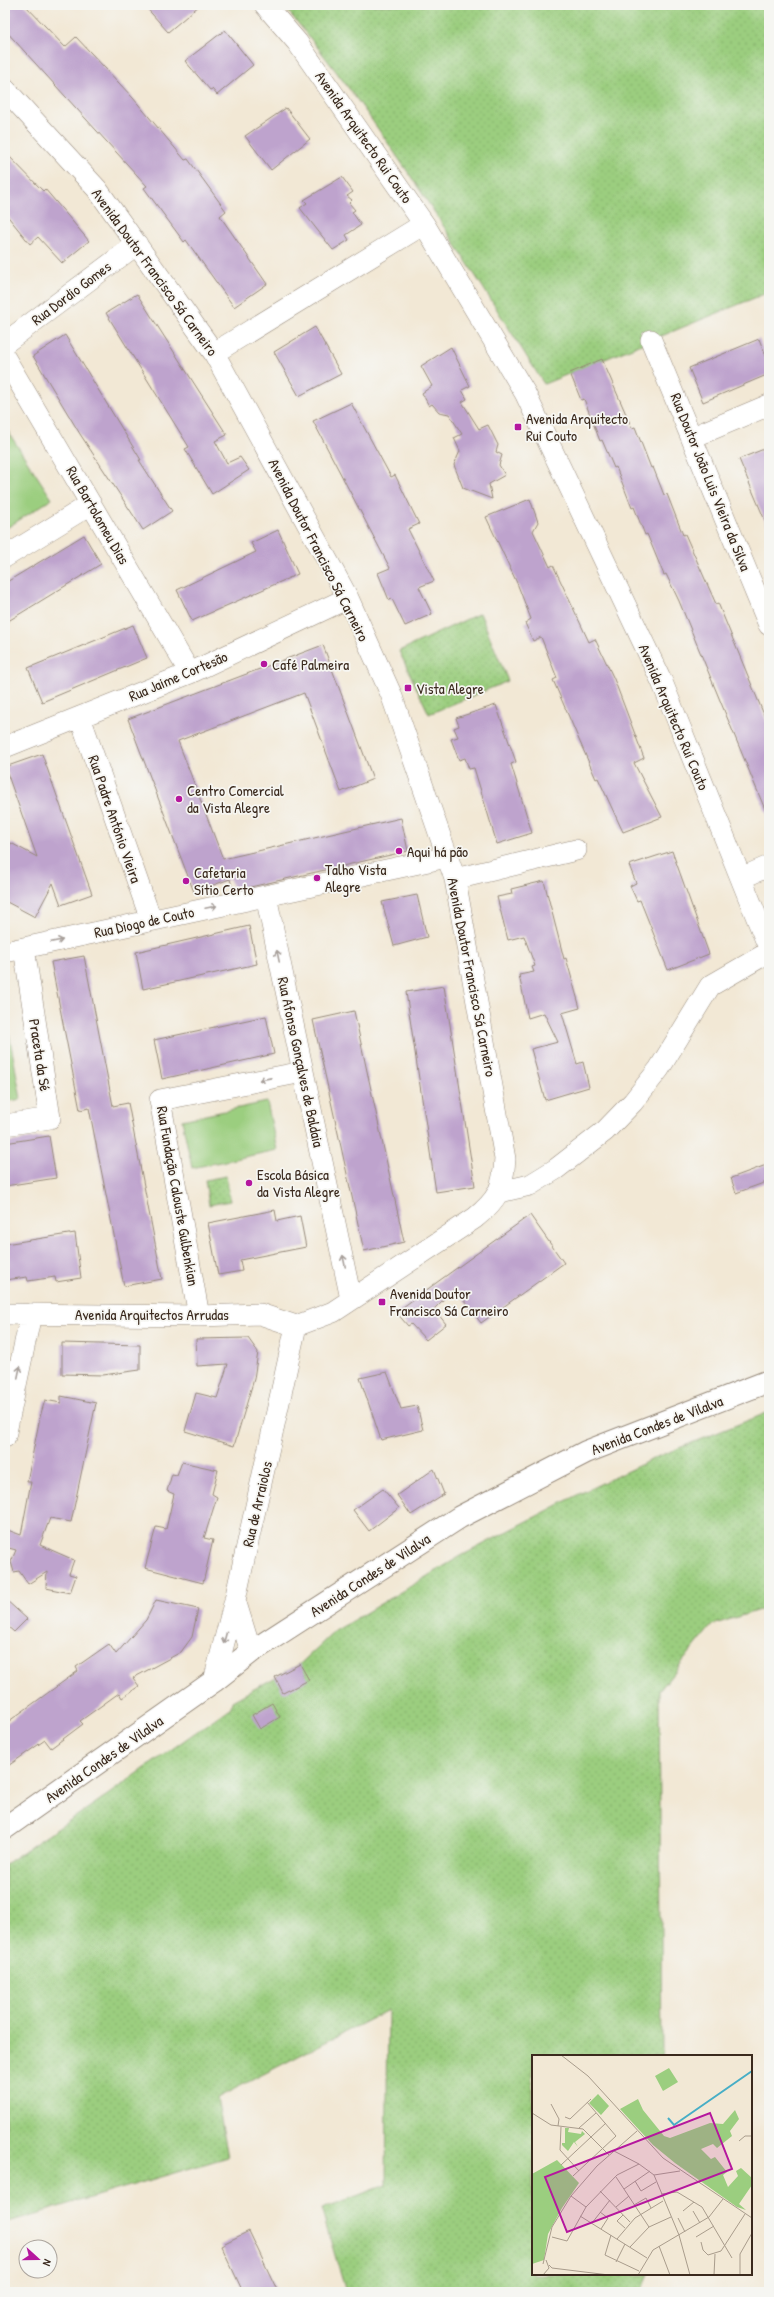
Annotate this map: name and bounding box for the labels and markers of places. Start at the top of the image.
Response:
place label: Avenida Arquitecto Rui Couto [526,408,628,446]
marker: Avenida Arquitecto Rui Couto [513,422,523,432]
place label: Café Palmeira [272,654,349,675]
marker: Café Palmeira [259,659,269,669]
place label: Vista Alegre [416,678,484,699]
marker: Vista Alegre [403,683,413,693]
place label: Centro Comercial da Vista Alegre [187,780,284,818]
marker: Centro Comercial da Vista Alegre [174,794,184,804]
place label: Aqui há pão [407,841,468,862]
marker: Aqui há pão [394,846,404,856]
place label: Talho Vista Alegre [325,859,386,897]
place label: Cafetaria Sítio Certo [194,862,253,900]
marker: Talho Vista Alegre [312,873,322,883]
marker: Cafetaria Sítio Certo [181,876,191,886]
place label: Escola Básica da Vista Alegre [257,1164,340,1202]
marker: Escola Básica da Vista Alegre [244,1178,254,1188]
place label: Avenida Doutor Francisco Sá Carneiro [389,1283,508,1321]
marker: Avenida Doutor Francisco Sá Carneiro [377,1297,387,1307]

